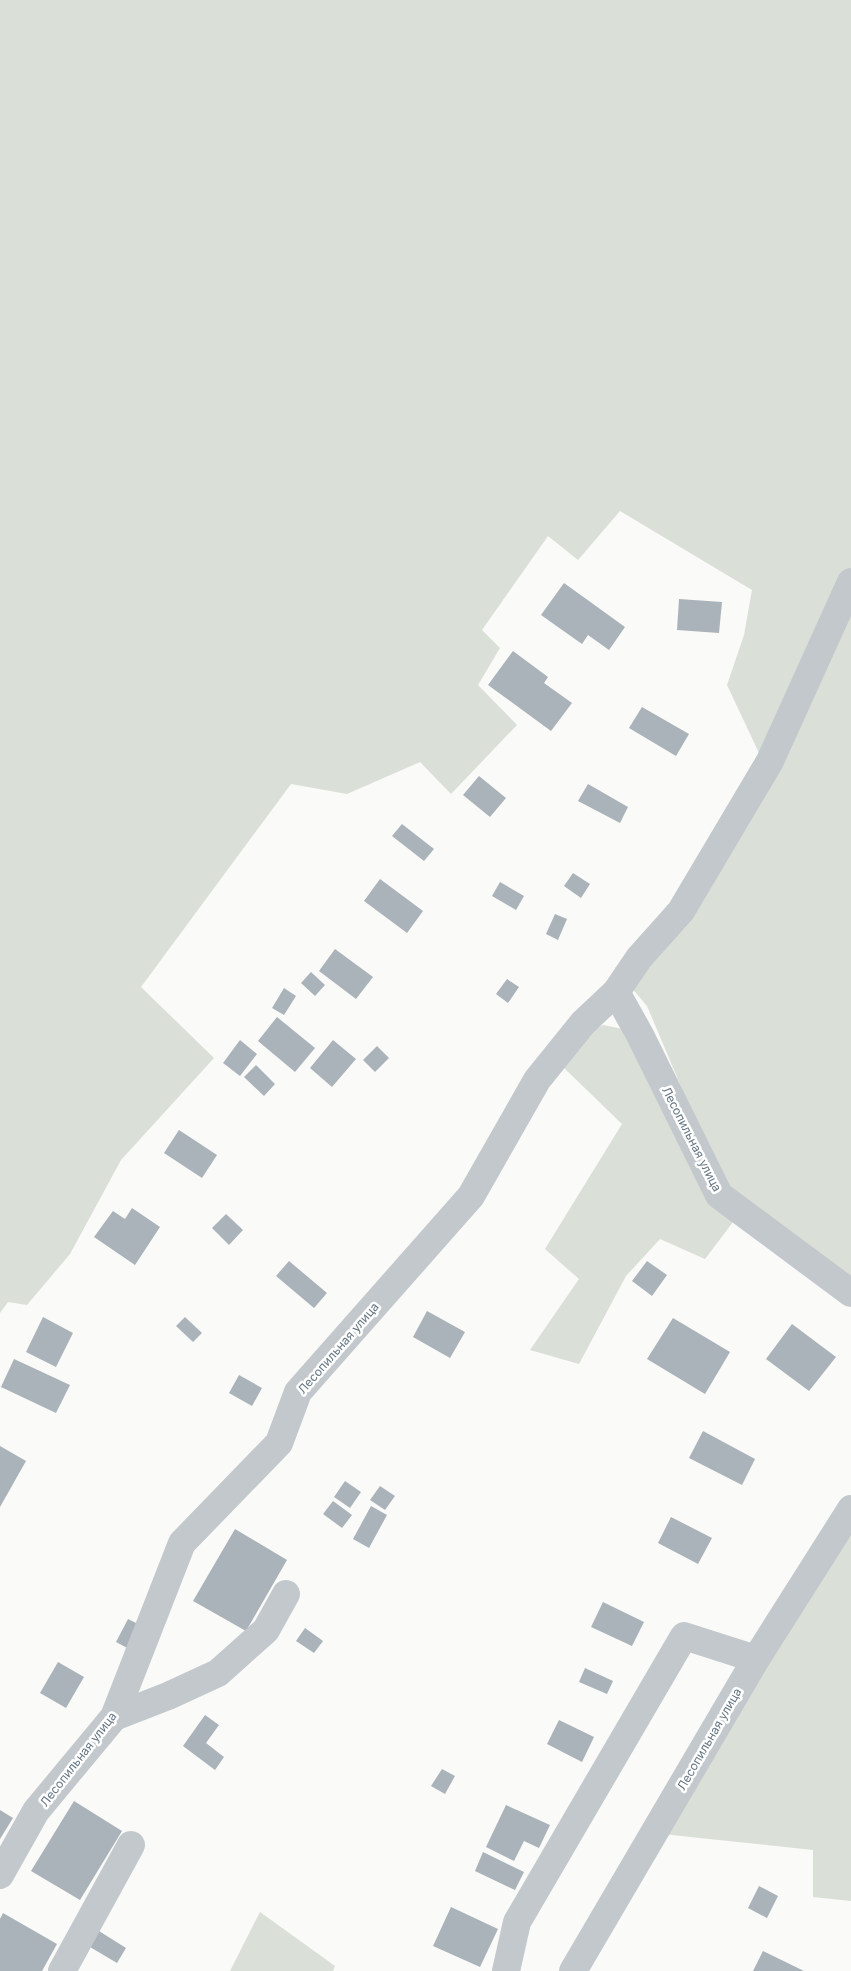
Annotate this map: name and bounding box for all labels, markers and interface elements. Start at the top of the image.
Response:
street label: Лесопильная улица [659,1084,725,1194]
street label: Лесопильная улица [294,1299,382,1397]
street label: Лесопильная улица [674,1685,744,1793]
street label: Лесопильная улица [36,1709,120,1809]

